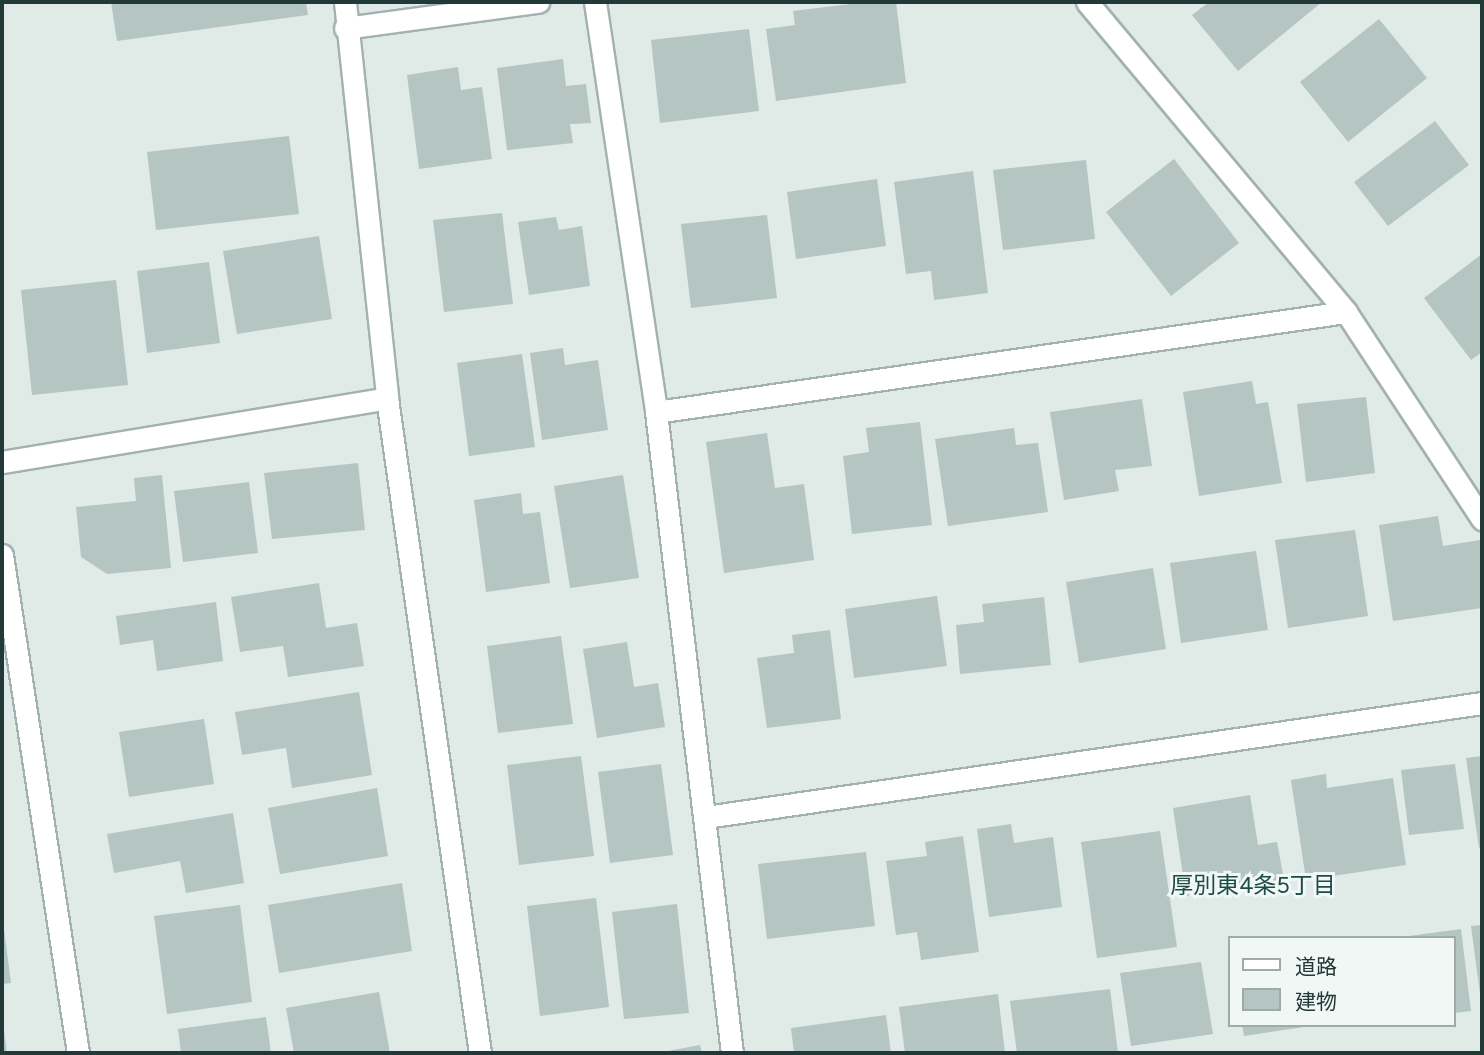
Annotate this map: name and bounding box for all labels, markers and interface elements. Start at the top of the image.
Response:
district label: 厚別東4条5丁目 [1170,871,1336,899]
legend [1228,936,1456,1027]
text: 道路 [1295,954,1337,979]
text: 建物 [1295,989,1337,1014]

